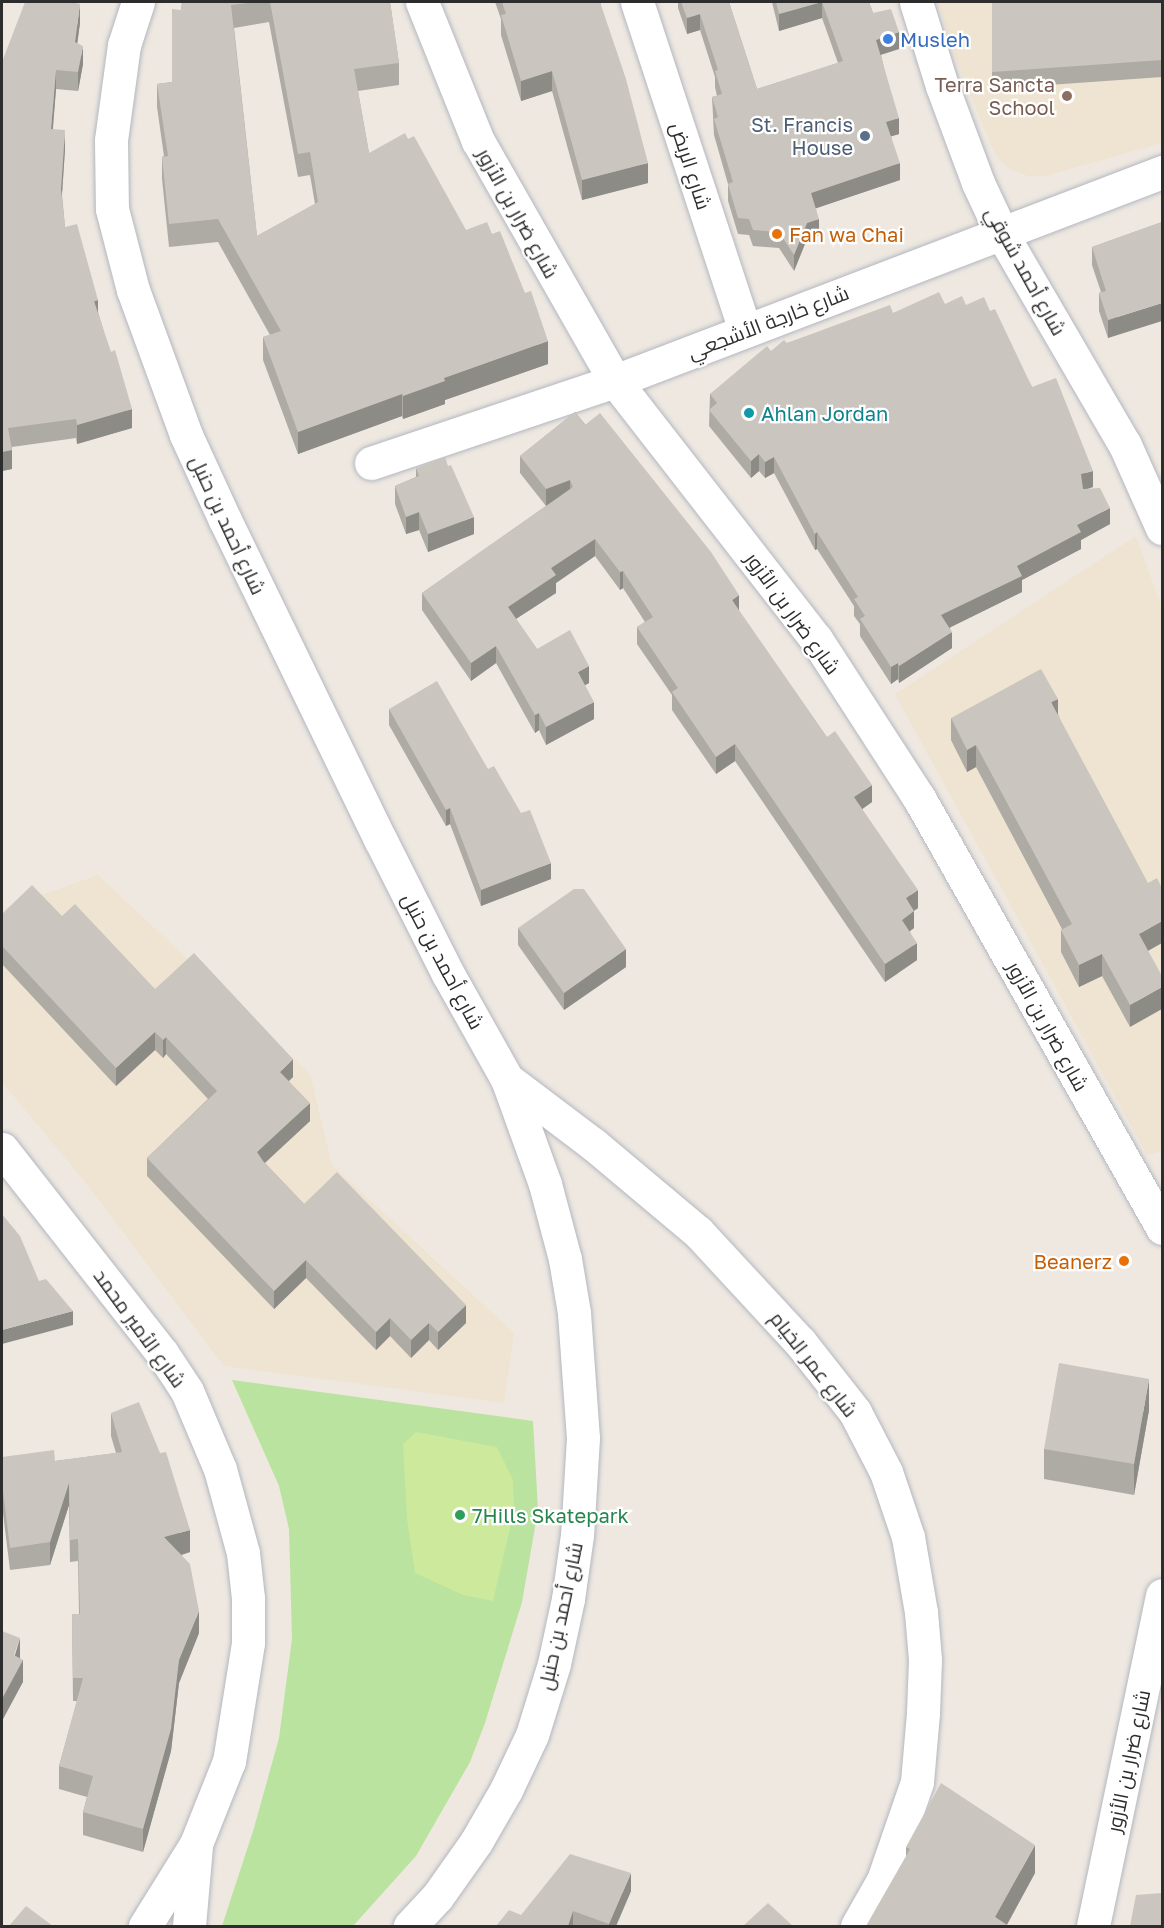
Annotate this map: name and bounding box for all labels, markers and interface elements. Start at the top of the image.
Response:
place label: Musleh [900,27,970,51]
marker: Musleh [881,32,895,46]
place label: Terra Sancta School [935,72,1055,119]
marker: Terra Sancta School [1060,89,1074,103]
place label: St. Francis House [751,112,853,159]
street label: شارع الربض [666,119,716,213]
marker: St. Francis House [858,129,872,143]
street label: شارع ضرار بن الأزور [472,144,564,282]
street label: شارع أحمد شوقي [981,202,1071,340]
place label: Fan wa Chai [789,222,904,246]
marker: Fan wa Chai [770,227,784,241]
street label: شارع خارجة الأشجعي [684,280,852,364]
place label: Ahlan Jordan [761,401,888,425]
marker: Ahlan Jordan [742,406,756,420]
street label: شارع أحمد بن حنبل [185,452,271,598]
street label: شارع ضرار بن الأزور [741,547,845,679]
street label: شارع أحمد بن حنبل [397,889,489,1033]
street label: شارع ضرار بن الأزور [1002,957,1094,1095]
place label: Beanerz [1034,1249,1112,1273]
marker: Beanerz [1117,1254,1131,1268]
street label: شارع الأمير محمد [89,1264,191,1392]
street label: شارع عمر الخيام [765,1306,863,1422]
place label: 7Hills Skatepark [472,1503,629,1527]
marker: 7Hills Skatepark [453,1508,467,1522]
street label: شارع أحمد بن حنبل [533,1540,587,1692]
street label: شارع ضرار بن الأزور [1101,1688,1155,1834]

